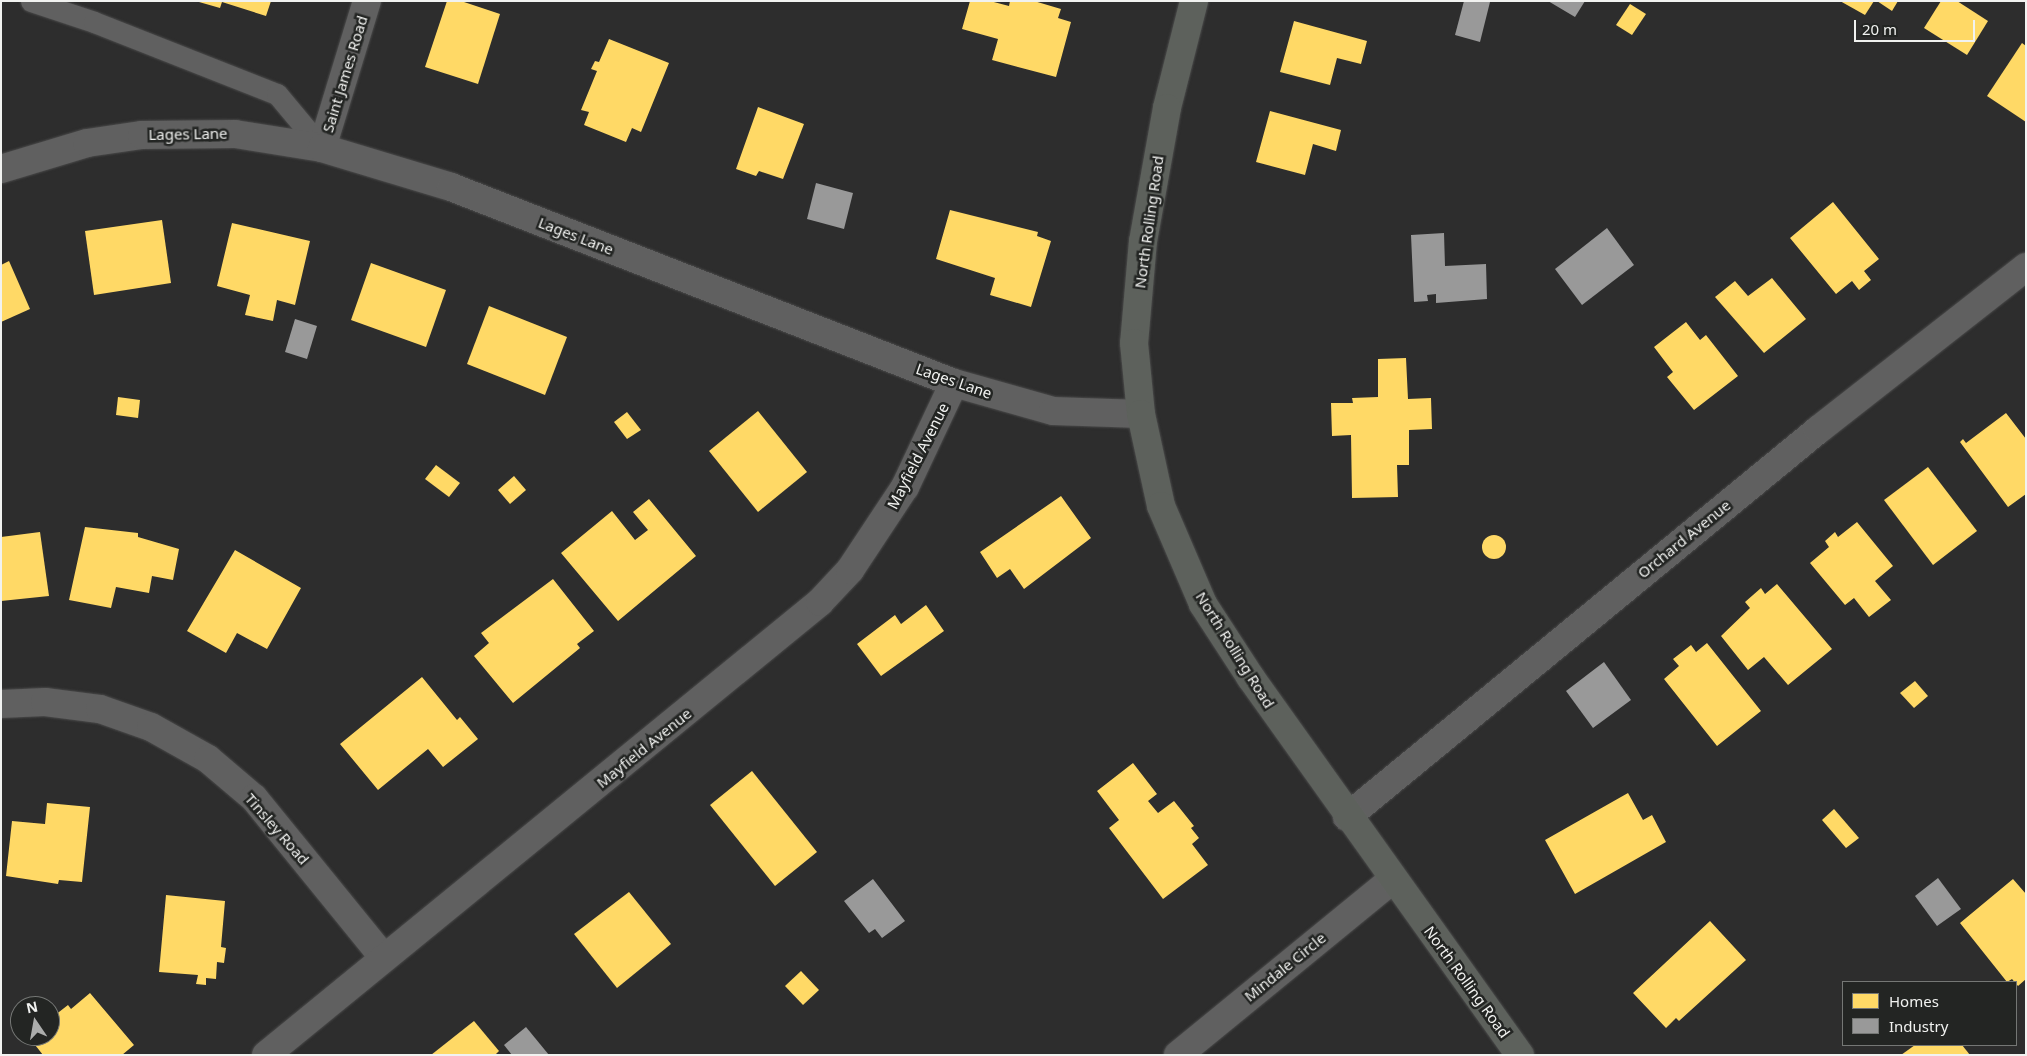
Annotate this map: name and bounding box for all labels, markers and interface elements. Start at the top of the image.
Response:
scale bar [1857,10,1978,42]
street label: Saint James Road [319,13,371,135]
text: 20 m [1862,19,1897,39]
street label: Lages Lane [148,124,228,144]
street label: North Rolling Road [1131,155,1167,289]
street label: Lages Lane [536,213,616,259]
street label: Lages Lane [914,360,994,402]
street label: Mayfield Avenue [883,400,953,512]
street label: Orchard Avenue [1634,496,1734,582]
street label: North Rolling Road [1192,589,1278,711]
street label: Mayfield Avenue [593,704,695,792]
street label: Tinsley Road [241,790,313,868]
street label: North Rolling Road [1420,923,1514,1041]
street label: Mindale Circle [1241,929,1329,1005]
legend [1842,981,2017,1046]
text: Homes [1889,991,1939,1011]
north arrow [10,996,60,1046]
text: N [24,996,40,1017]
text: Industry [1889,1016,1948,1036]

